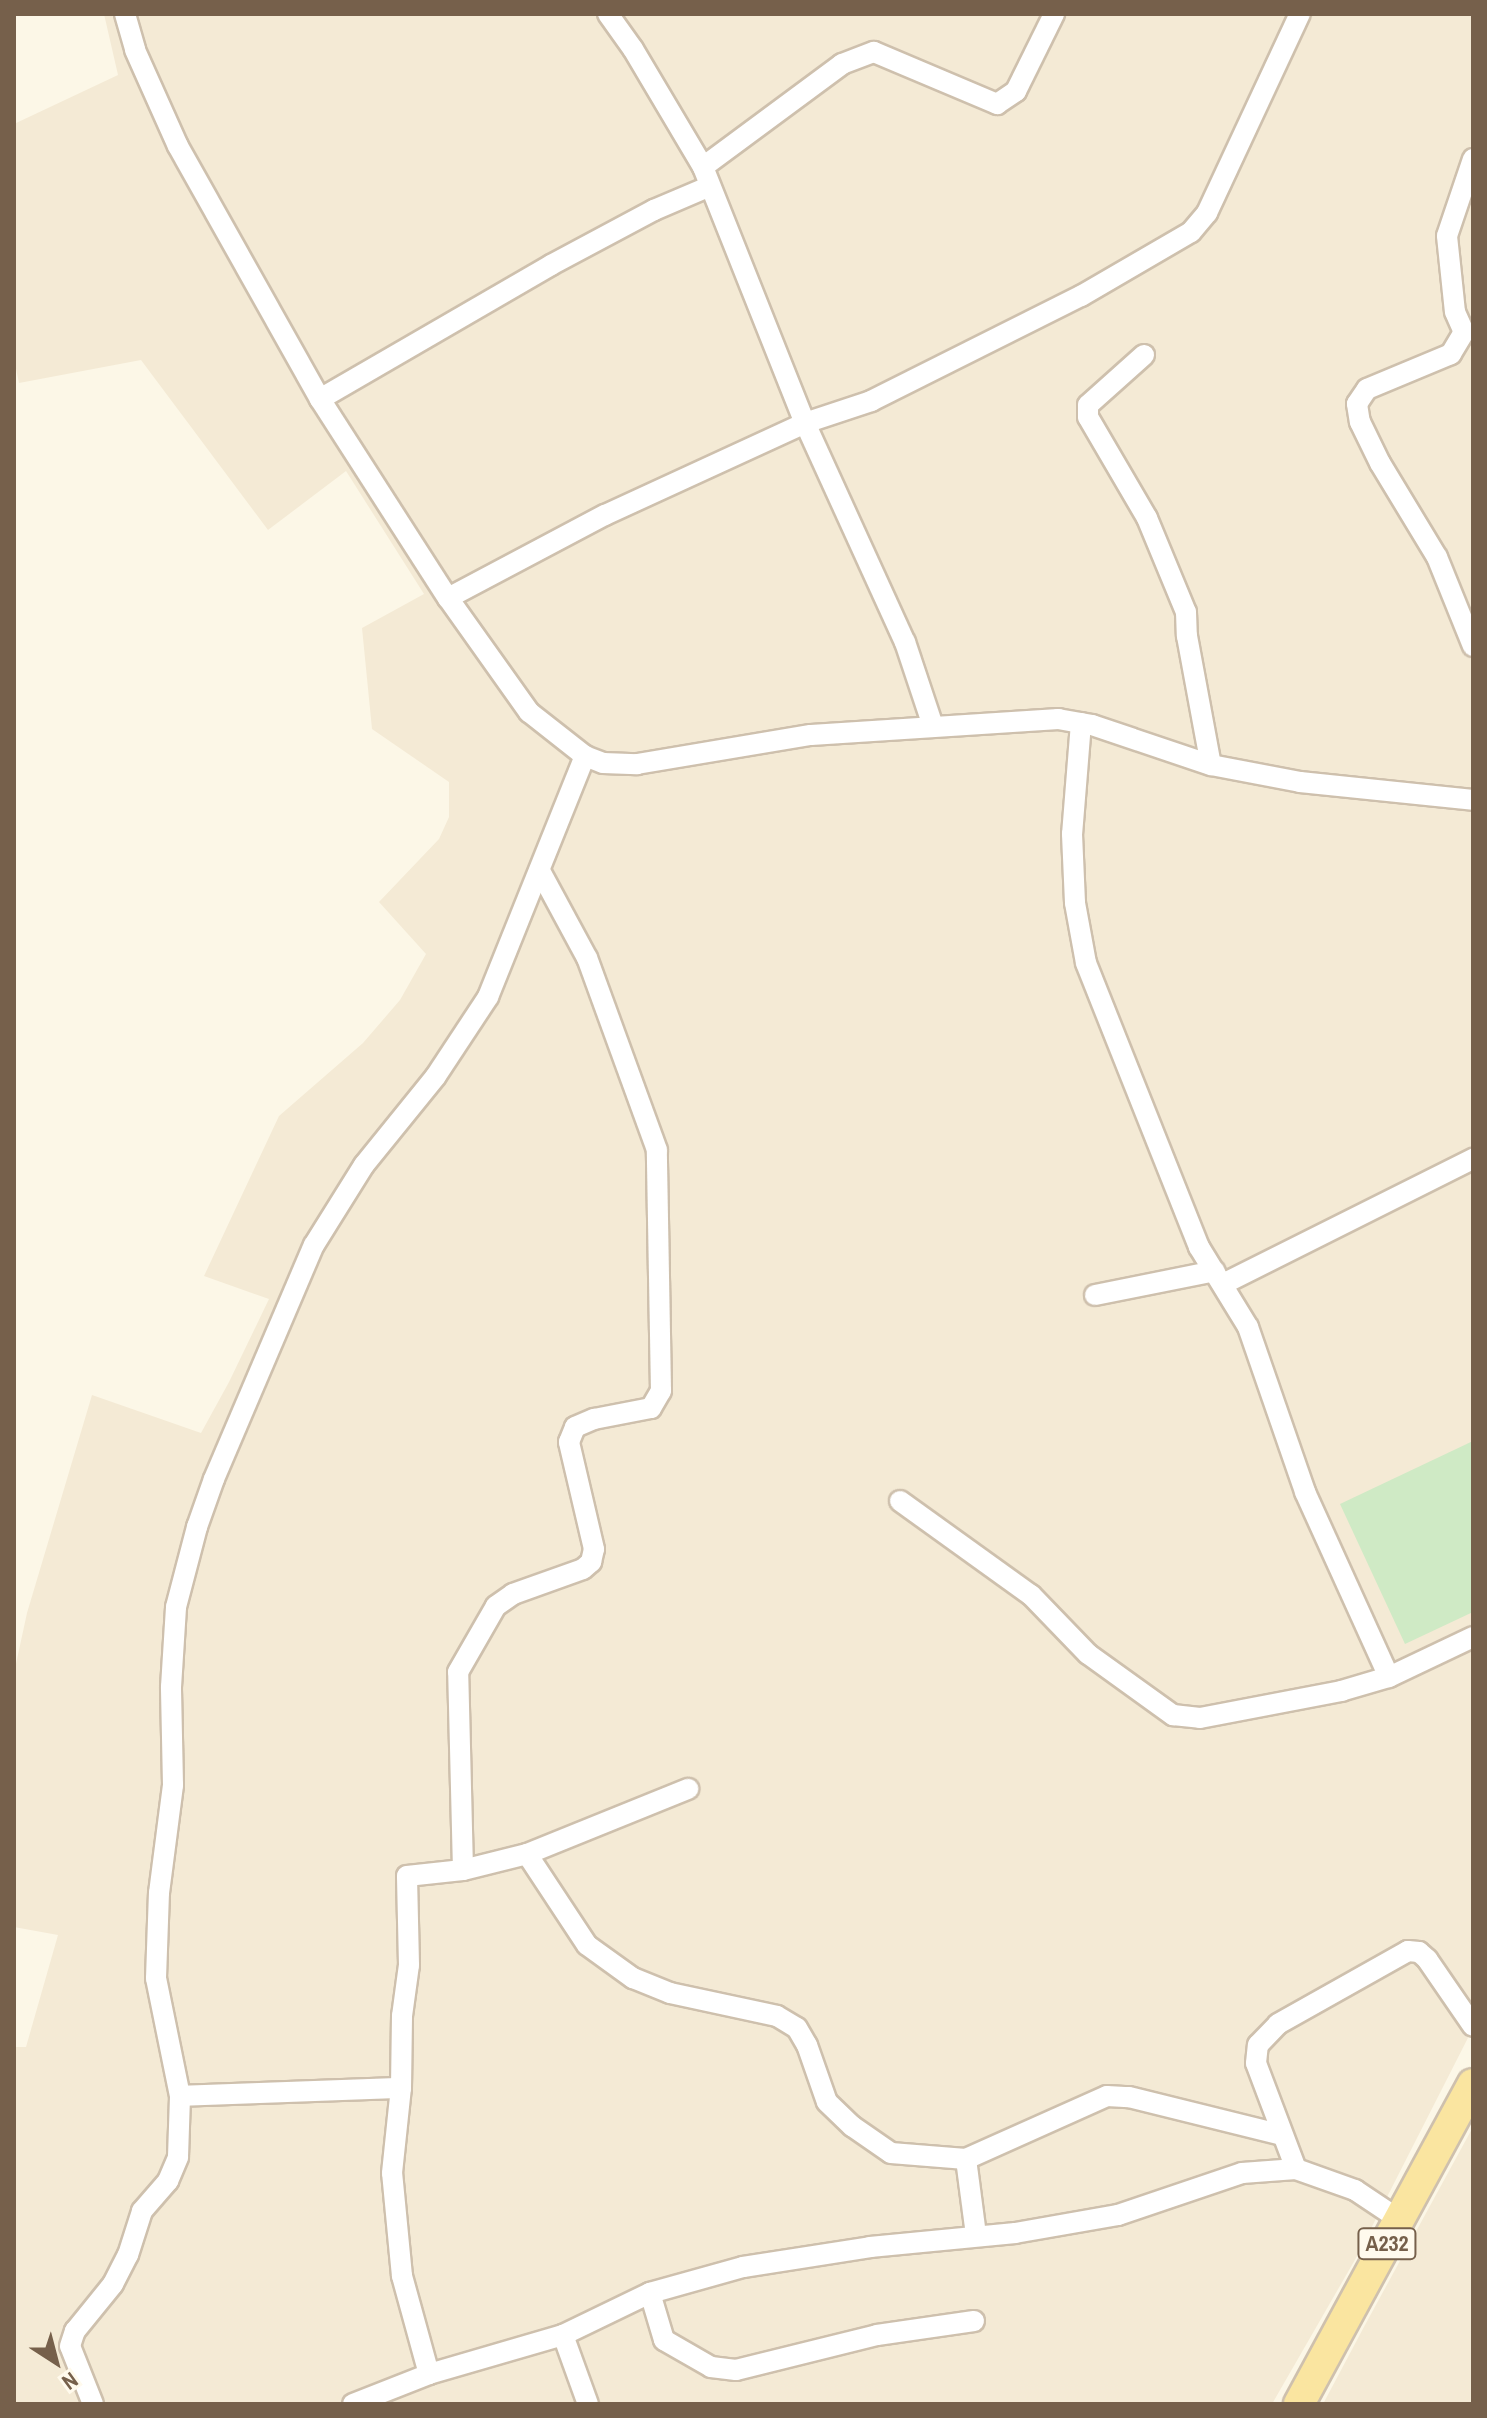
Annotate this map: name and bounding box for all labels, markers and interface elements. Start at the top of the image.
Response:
road number: A232 [1357,2226,1417,2262]
north arrow [16,2322,96,2402]
text: N [56,2365,84,2397]

